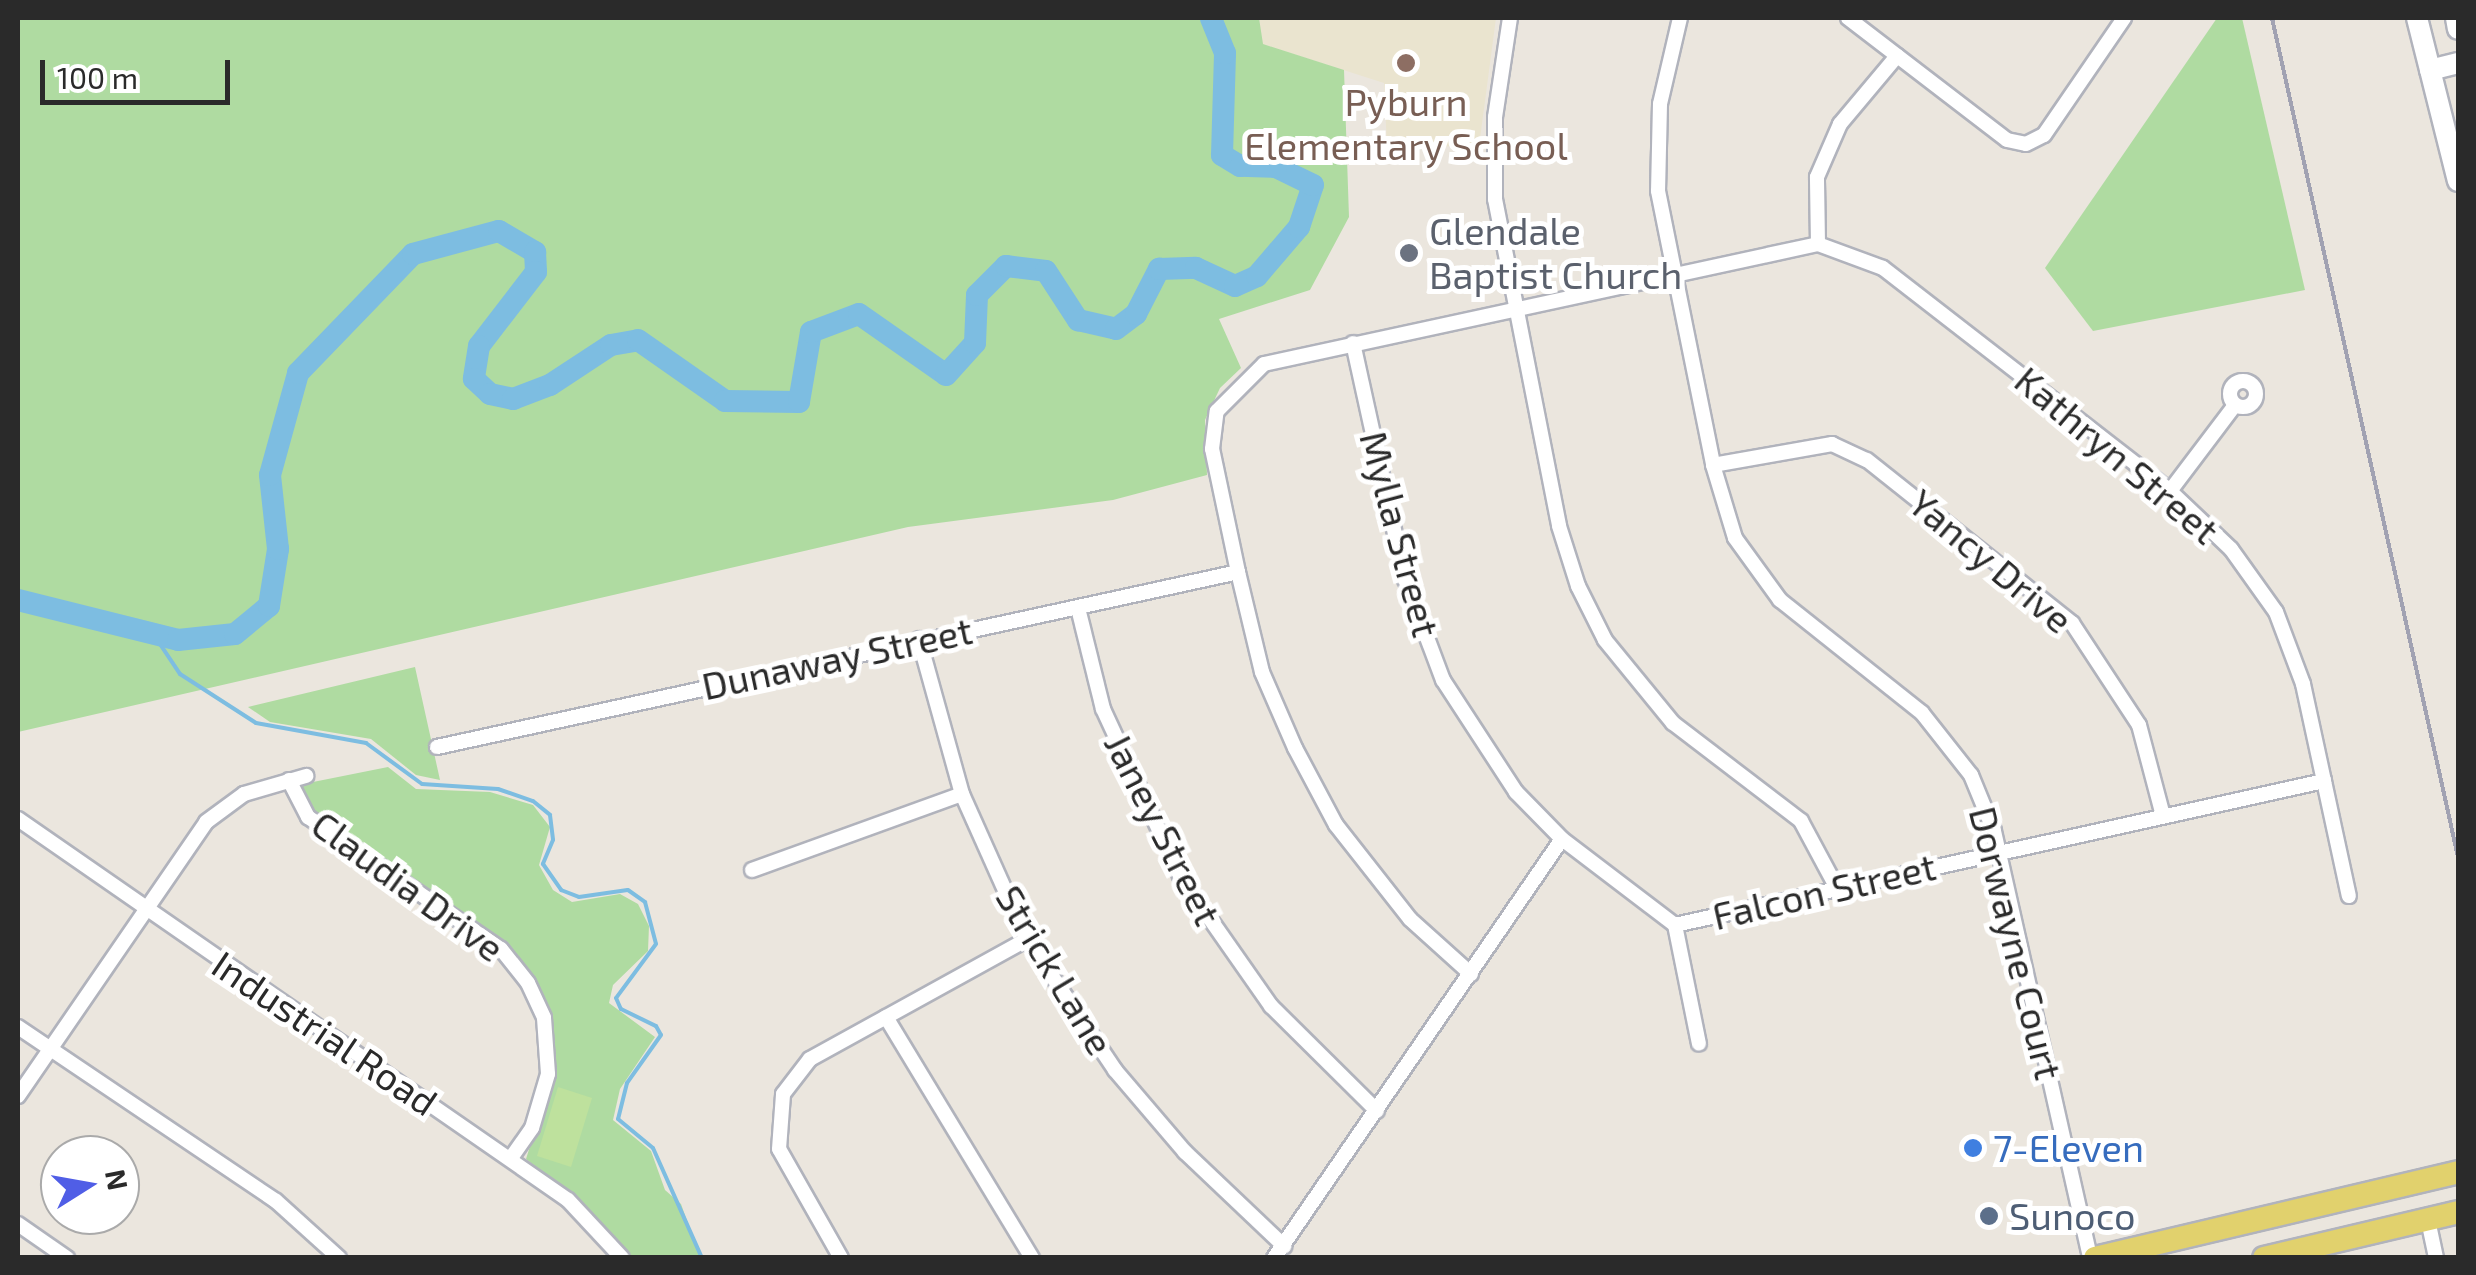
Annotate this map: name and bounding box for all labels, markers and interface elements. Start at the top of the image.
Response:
scale bar [45,40,235,102]
marker: Pyburn Elementary School [1395,52,1417,74]
text: 100 m [57,59,138,95]
place label: Pyburn Elementary School [1244,79,1568,168]
place label: Glendale Baptist Church [1429,208,1682,298]
marker: Glendale Baptist Church [1398,242,1420,264]
street label: Kathryn Street [2006,357,2228,553]
street label: Mylla Street [1351,426,1449,642]
street label: Yancy Drive [1900,479,2082,643]
street label: Dunaway Street [697,607,977,709]
street label: Janey Street [1095,725,1231,933]
street label: Claudia Drive [303,801,513,971]
street label: Dorwayne Court [1960,802,2072,1084]
street label: Falcon Street [1708,843,1940,939]
street label: Strick Lane [987,877,1123,1063]
street label: Industrial Road [204,941,446,1125]
place label: 7-Eleven [1993,1125,2144,1171]
north arrow [40,1135,140,1235]
marker: 7-Eleven [1962,1137,1984,1159]
text: N [99,1166,136,1193]
place label: Sunoco [2009,1193,2136,1239]
marker: Sunoco [1978,1205,2000,1227]

